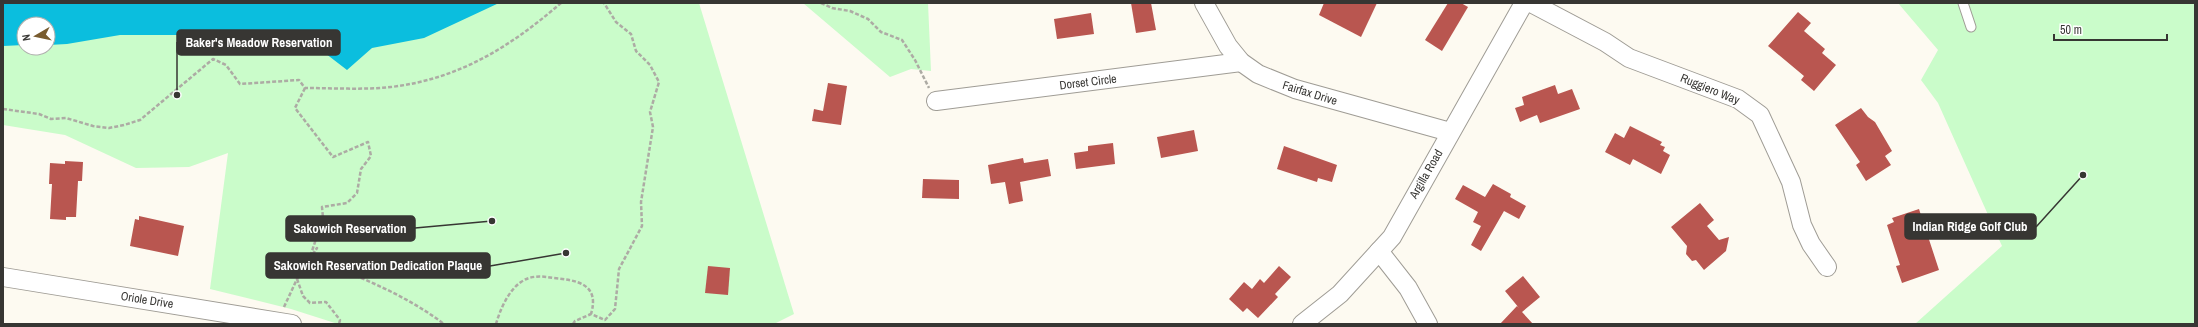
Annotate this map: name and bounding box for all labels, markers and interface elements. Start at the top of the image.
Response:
north arrow [16,16,56,56]
scale bar [2054,16,2167,42]
text: 50 m [2060,22,2082,38]
callout: Baker's Meadow Reservation [177,30,340,55]
text: N [19,33,34,42]
text: Baker's Meadow Reservation [185,34,333,51]
street label: Ruggiero Way [1678,70,1742,108]
street label: Dorset Circle [1059,71,1117,93]
street label: Fairfax Drive [1281,77,1339,109]
street label: Argilla Road [1405,147,1446,202]
callout: Indian Ridge Golf Club [1905,214,2036,239]
callout: Sakowich Reservation [286,216,415,241]
text: Indian Ridge Golf Club [1913,218,2027,235]
text: Sakowich Reservation [293,220,407,237]
callout: Sakowich Reservation Dedication Plaque [266,253,490,278]
text: Sakowich Reservation Dedication Plaque [274,257,482,274]
street label: Oriole Drive [120,288,174,312]

